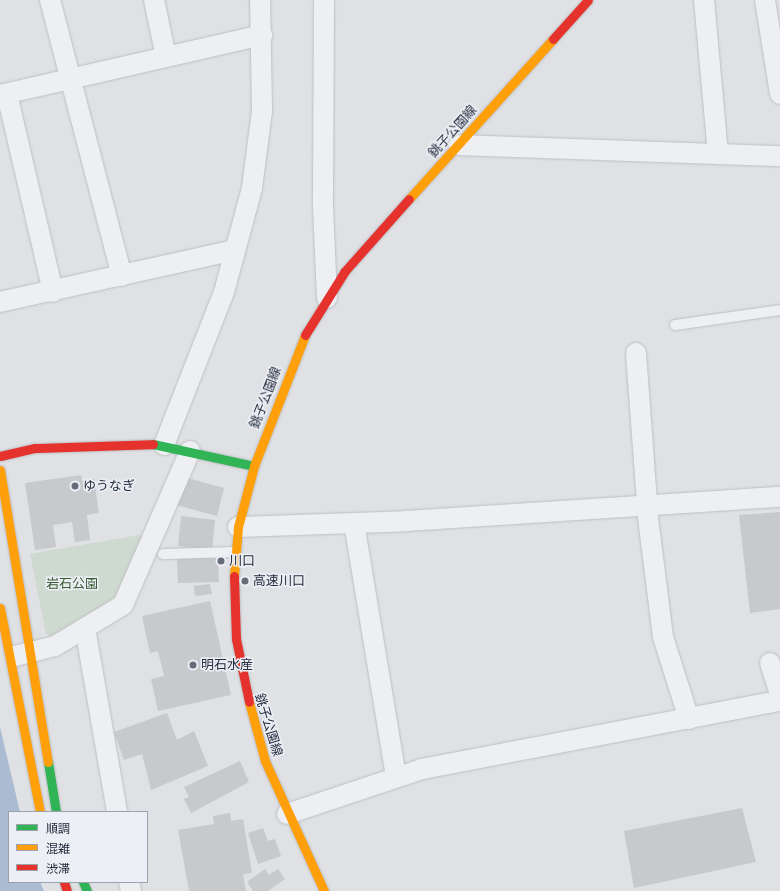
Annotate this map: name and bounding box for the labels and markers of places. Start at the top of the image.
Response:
place label: ゆうなぎ [83,478,135,494]
marker: ゆうなぎ [70,481,80,491]
place label: 川口 [229,553,255,569]
marker: 川口 [216,556,226,566]
place label: 高速川口 [253,573,305,589]
marker: 高速川口 [240,576,250,586]
place label: 明石水産 [201,657,253,673]
marker: 明石水産 [188,660,198,670]

